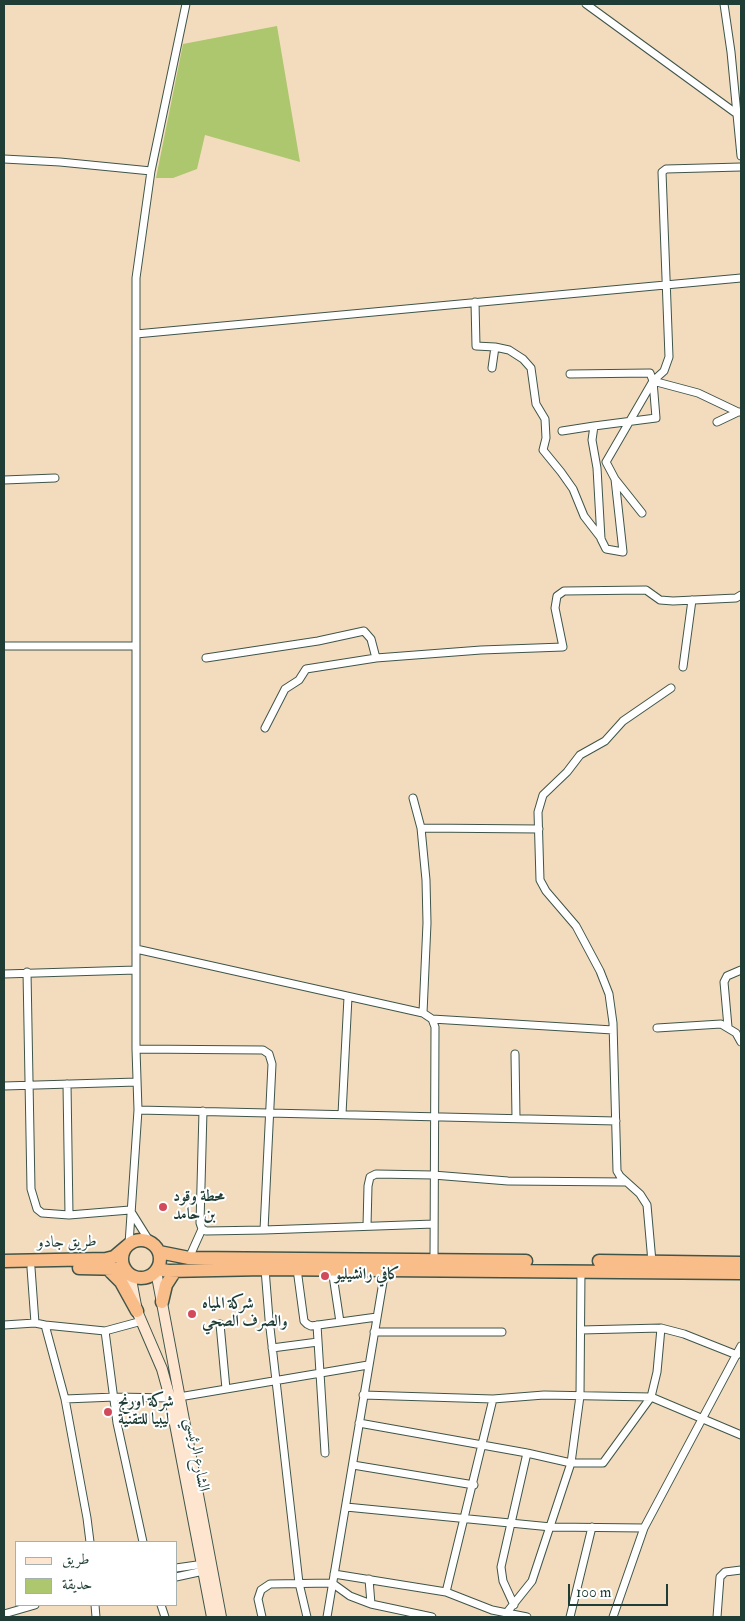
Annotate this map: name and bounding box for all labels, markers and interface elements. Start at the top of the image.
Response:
place label: محطة وقود بن حامد [173,1188,225,1226]
marker: محطة وقود بن حامد [157,1201,169,1213]
street label: طريق جادو [37,1233,97,1253]
place label: كافي رانشيليو [335,1266,400,1286]
marker: كافي رانشيليو [319,1270,331,1282]
place label: شركة المياه والصرف الصحي [202,1295,288,1333]
marker: شركة المياه والصرف الصحي [186,1308,198,1320]
place label: شركة اورنج ليبيا للتقنية [118,1393,174,1431]
marker: شركة اورنج ليبيا للتقنية [102,1406,114,1418]
street label: الشارع الرئيسي [179,1417,213,1493]
legend [15,1541,178,1606]
text: طريق [62,1550,89,1569]
scale bar [570,1574,670,1606]
text: حديقة [62,1575,92,1594]
text: 100 m [576,1583,611,1602]

